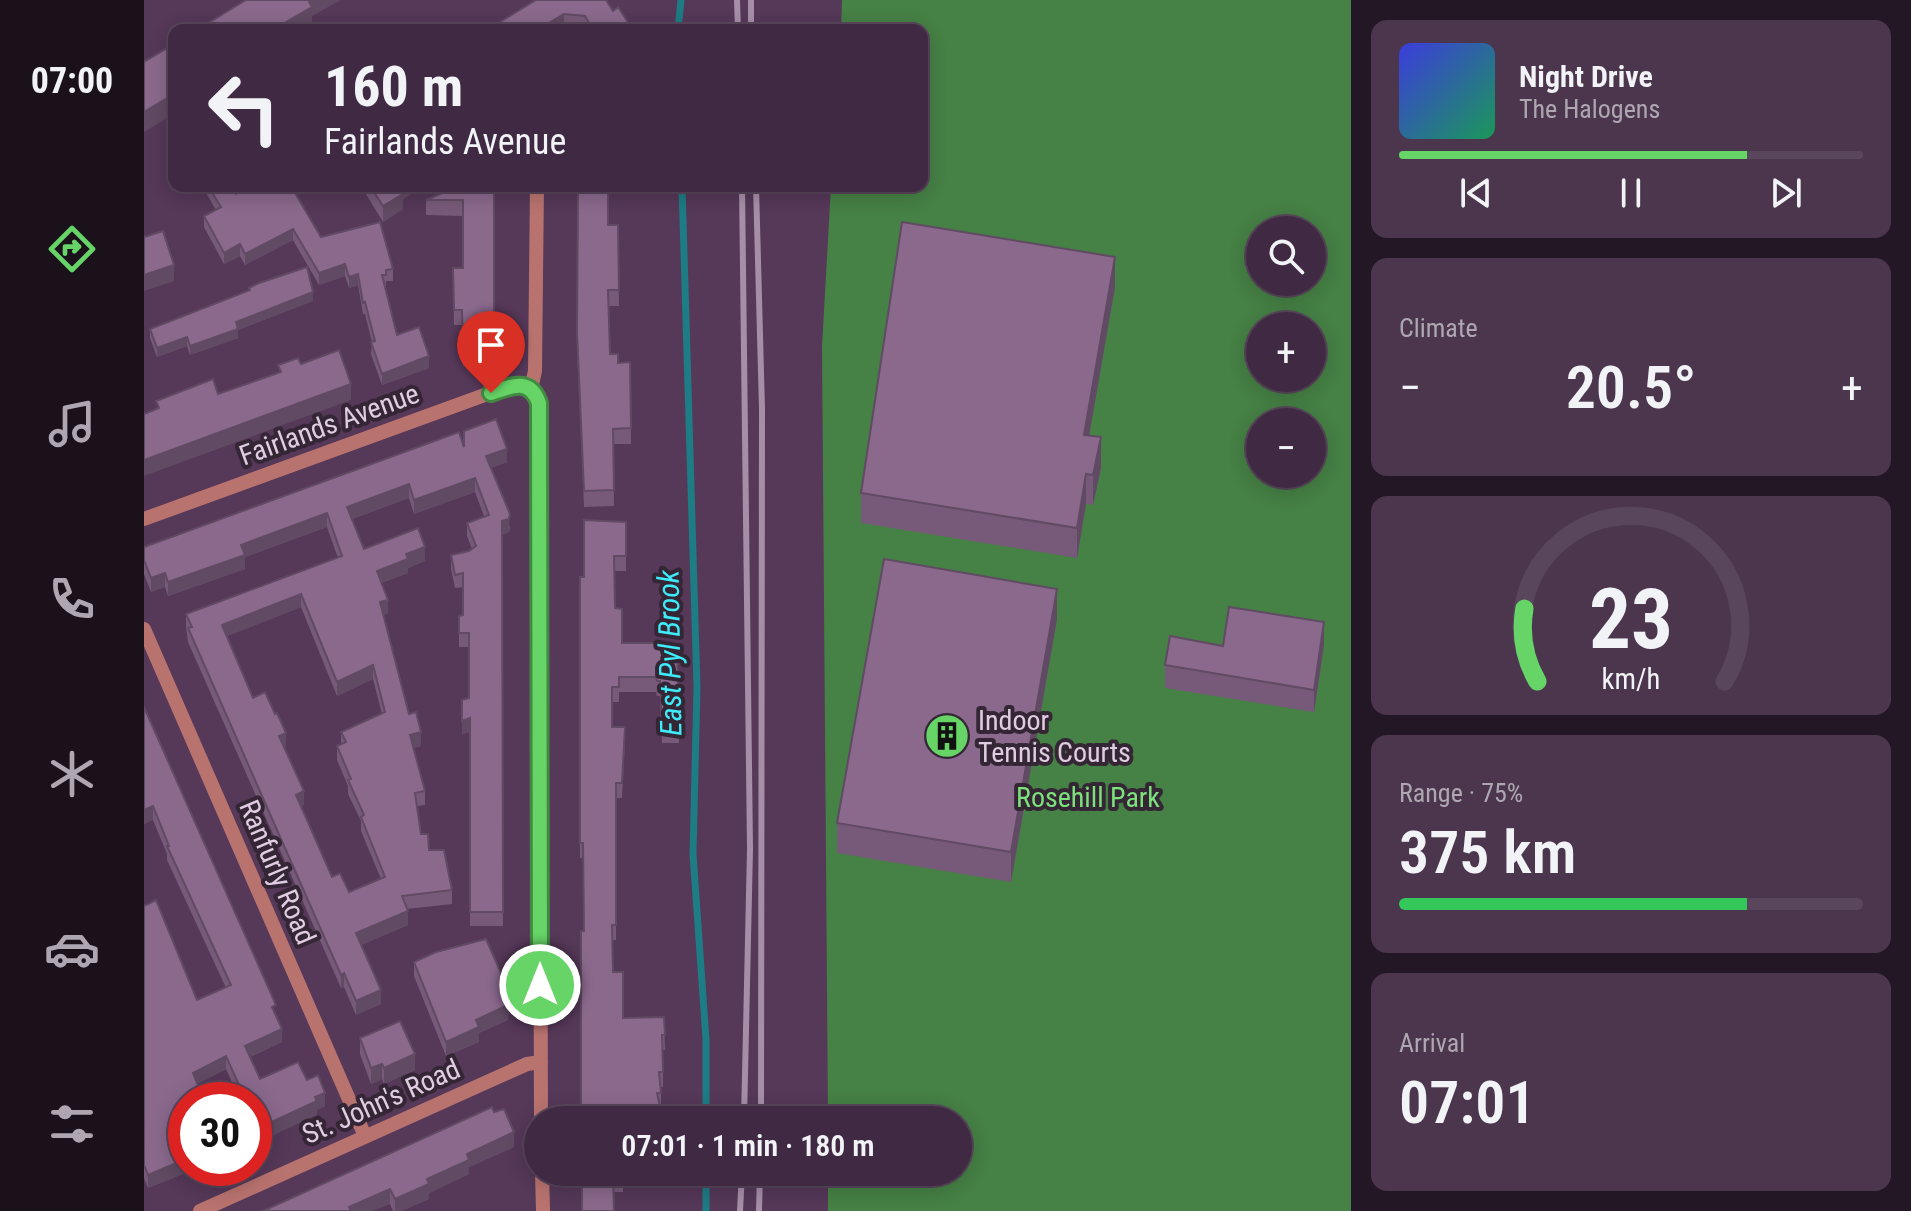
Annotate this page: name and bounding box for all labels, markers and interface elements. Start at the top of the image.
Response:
text: 160 m [324,54,463,120]
icon: left [192,56,296,160]
text: Night Drive [1519,59,1653,94]
text: 07:00 [31,60,113,102]
text: The Halogens [1519,94,1660,124]
text: Fairlands Avenue [324,121,566,163]
icon: previous [1454,171,1498,215]
icon: pause [1609,171,1653,215]
icon: next [1764,171,1808,215]
map controls [1246,216,1326,488]
button: search [1246,216,1326,296]
icon: directions [44,221,100,277]
pin [457,311,525,393]
button: + [1246,312,1326,392]
text: Climate [1399,313,1478,343]
icon: arrive [469,323,513,367]
text: 20.5° [1566,352,1696,423]
text: − [1399,362,1421,414]
text: + [1841,362,1863,414]
street label: Fairlands Avenue [235,377,423,472]
icon: music [44,396,100,452]
button: − [1246,408,1326,488]
water label: East Pyl Brook [651,569,688,736]
text: 23 [1589,570,1673,667]
icon: phone [44,571,100,627]
text: km/h [1602,662,1660,696]
place label: Indoor Tennis Courts [978,704,1131,769]
building icon: Indoor Tennis Courts [923,712,971,760]
icon: climate [44,746,100,802]
text: Range · 75% [1399,778,1523,808]
park label: Rosehill Park [1016,781,1160,814]
street label: Ranfurly Road [232,795,323,949]
text: 375 km [1399,817,1576,888]
icon: car [44,921,100,977]
position arrow [498,943,582,1027]
text: Arrival [1399,1028,1465,1058]
street label: St. John's Road [297,1052,465,1151]
text: 07:01 [1399,1067,1536,1138]
speed limit sign: 30 [168,1082,272,1186]
icon: filters [44,1096,100,1152]
text: 07:01 · 1 min · 180 m [621,1128,875,1163]

